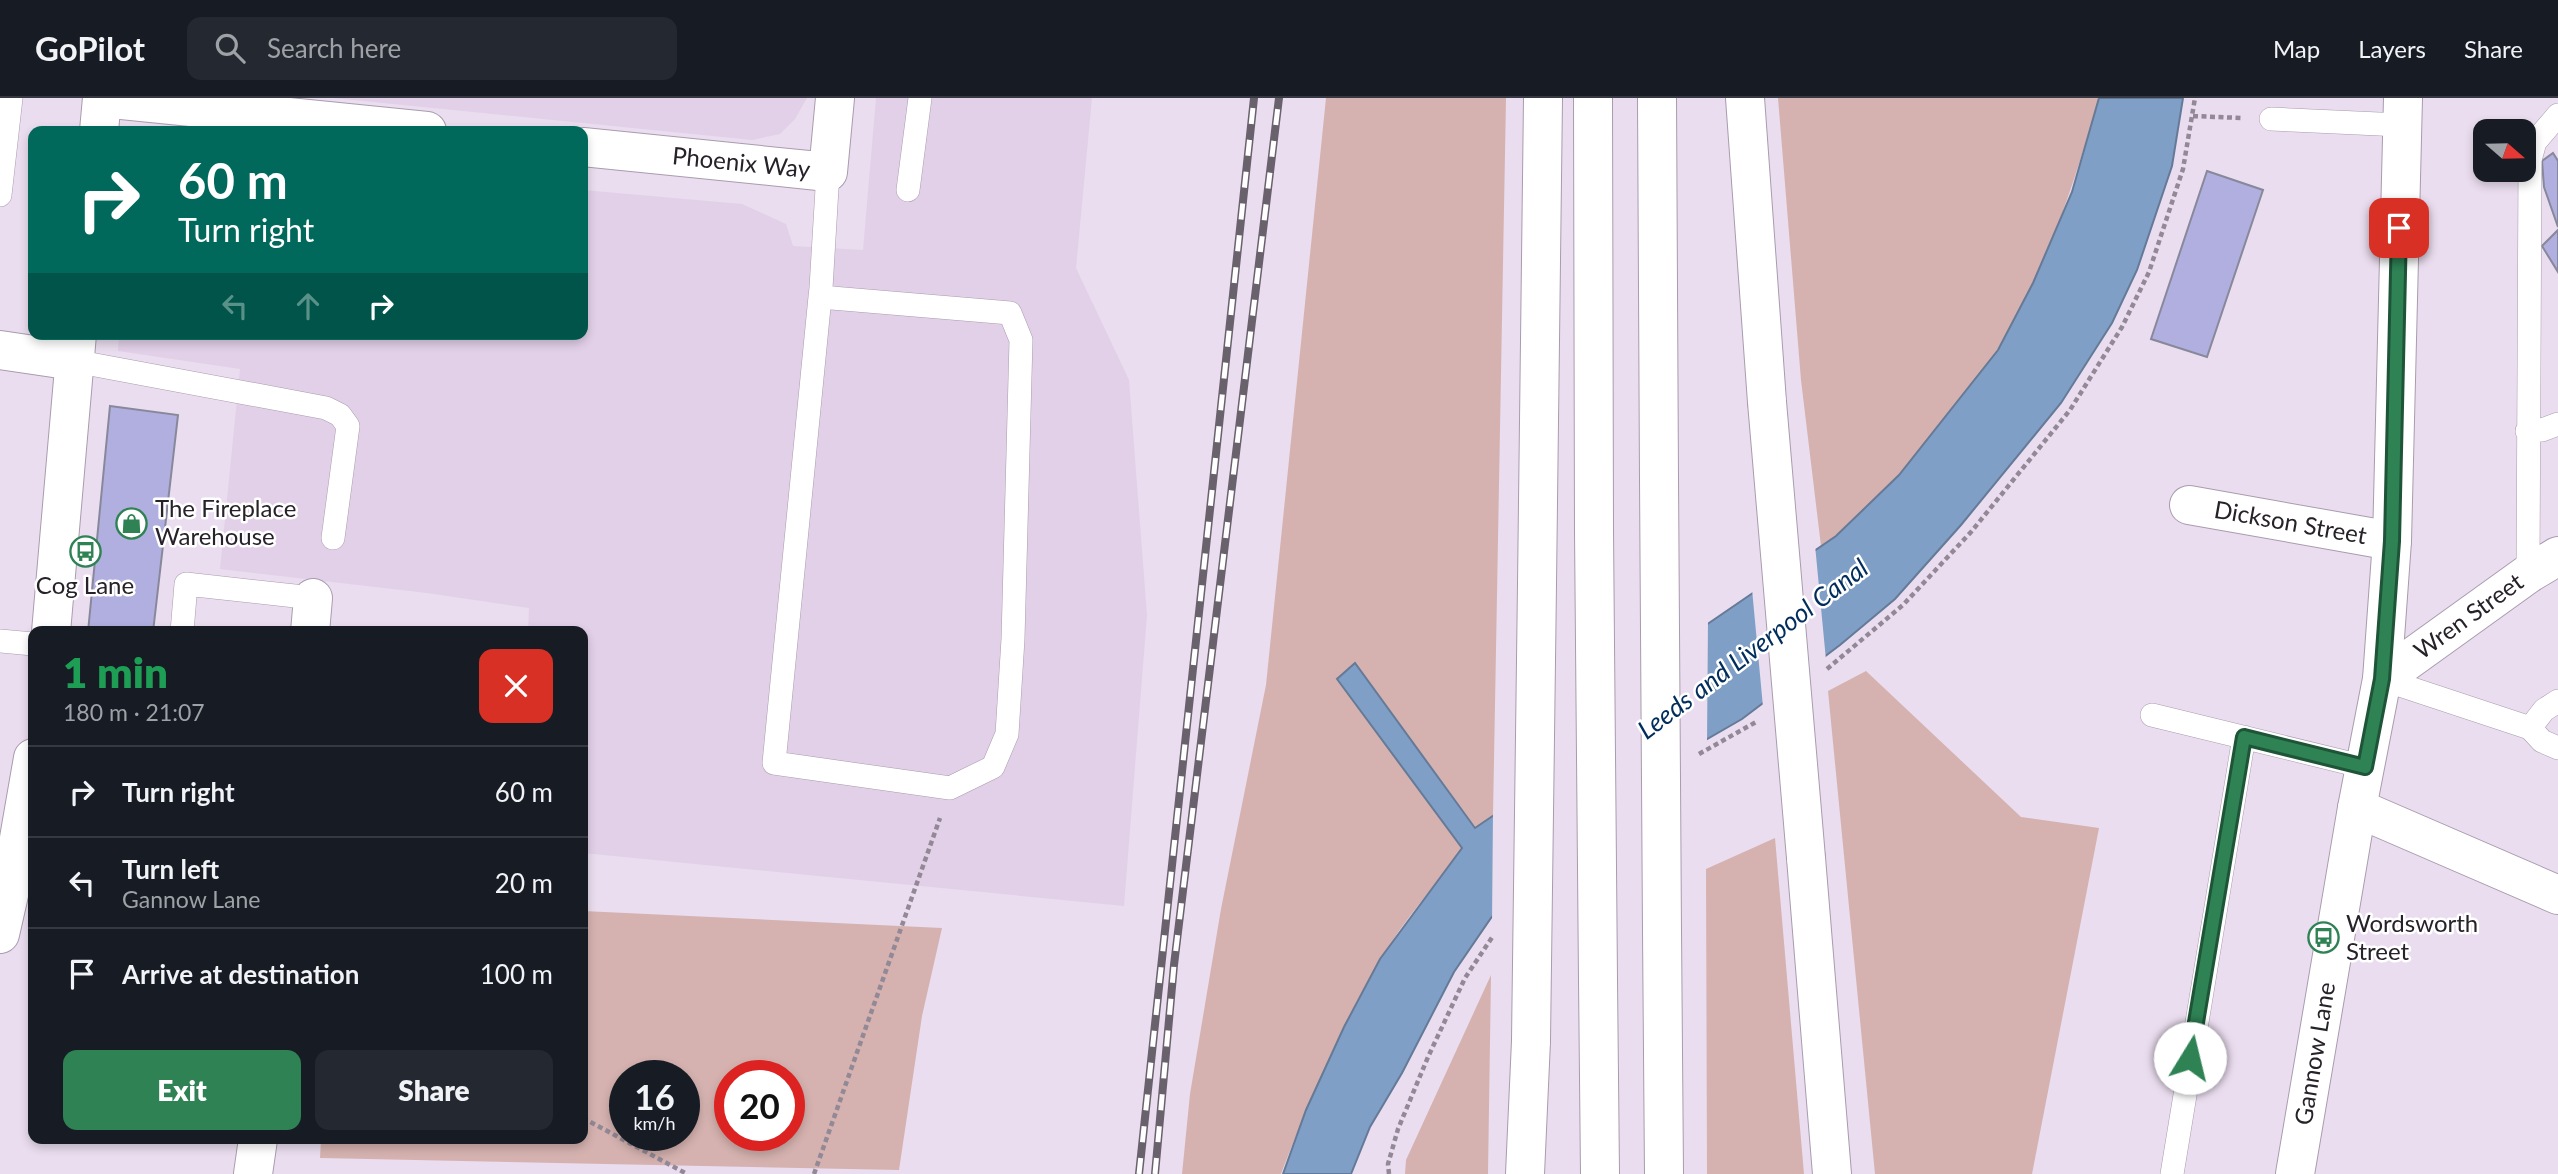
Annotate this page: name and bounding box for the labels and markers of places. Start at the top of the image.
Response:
pin [2369,198,2429,258]
place label: The Fireplace Warehouse [155,493,296,550]
shop icon: The Fireplace Warehouse [115,506,149,540]
bus stop icon: Cog Lane [68,535,102,569]
place label: Cog Lane [36,570,134,599]
place label: Wordsworth Street [2346,908,2478,965]
bus stop icon: Wordsworth Street [2306,921,2340,955]

